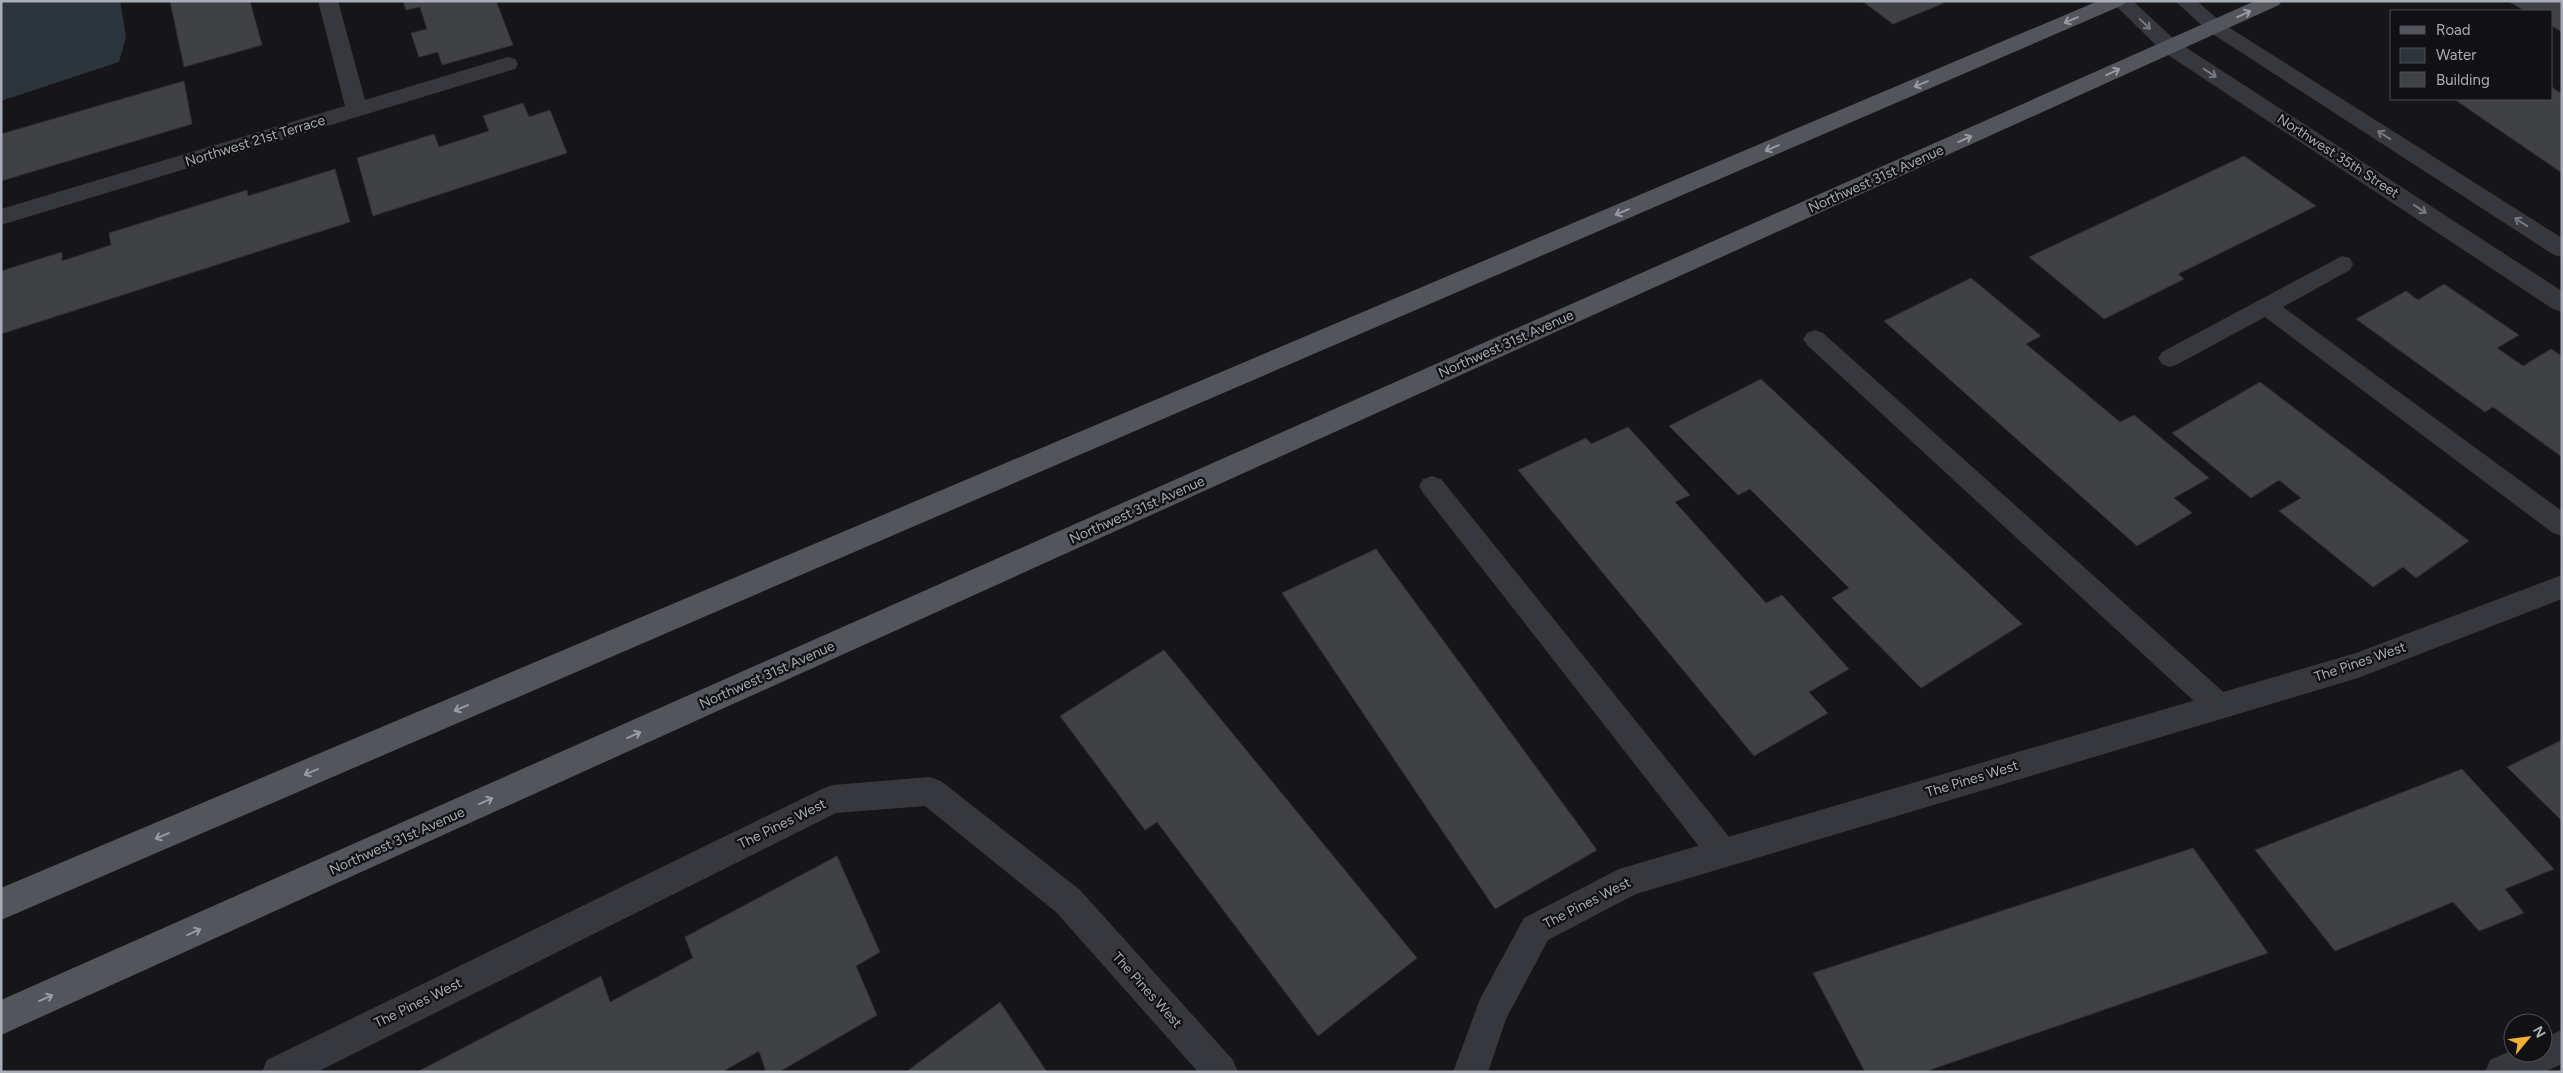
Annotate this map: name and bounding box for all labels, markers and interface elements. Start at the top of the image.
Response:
one-way arrow [2236,9,2251,19]
legend [2390,10,2553,100]
one-way arrow [2064,16,2079,26]
one-way arrow [2139,18,2152,30]
text: Road [2436,21,2471,39]
text: Water [2436,46,2476,64]
one-way arrow [2105,66,2120,76]
one-way arrow [2203,68,2217,78]
text: Building [2436,71,2490,89]
one-way arrow [1914,80,1929,90]
street label: Northwest 35th Street [2274,110,2402,202]
street label: Northwest 21st Terrace [183,111,327,170]
one-way arrow [2377,129,2391,139]
one-way arrow [1957,134,1972,144]
street label: Northwest 31st Avenue [1806,141,1947,217]
one-way arrow [1765,144,1780,153]
one-way arrow [2412,205,2426,215]
one-way arrow [1615,207,1630,217]
one-way arrow [2514,217,2528,227]
street label: Northwest 31st Avenue [1436,306,1577,382]
street label: Northwest 31st Avenue [1067,472,1208,548]
street label: Northwest 31st Avenue [697,637,838,713]
street label: The Pines West [2312,638,2408,686]
one-way arrow [454,704,469,713]
one-way arrow [626,729,641,739]
street label: The Pines West [1924,757,2020,801]
one-way arrow [304,767,319,777]
street label: The Pines West [735,795,829,853]
one-way arrow [478,796,493,805]
street label: Northwest 31st Avenue [327,803,468,879]
one-way arrow [155,831,170,841]
street label: The Pines West [1540,874,1634,932]
one-way arrow [186,926,201,936]
street label: The Pines West [1109,949,1185,1031]
street label: The Pines West [371,974,465,1032]
one-way arrow [38,993,53,1003]
north arrow [2503,1013,2553,1063]
text: N [2529,1023,2549,1041]

